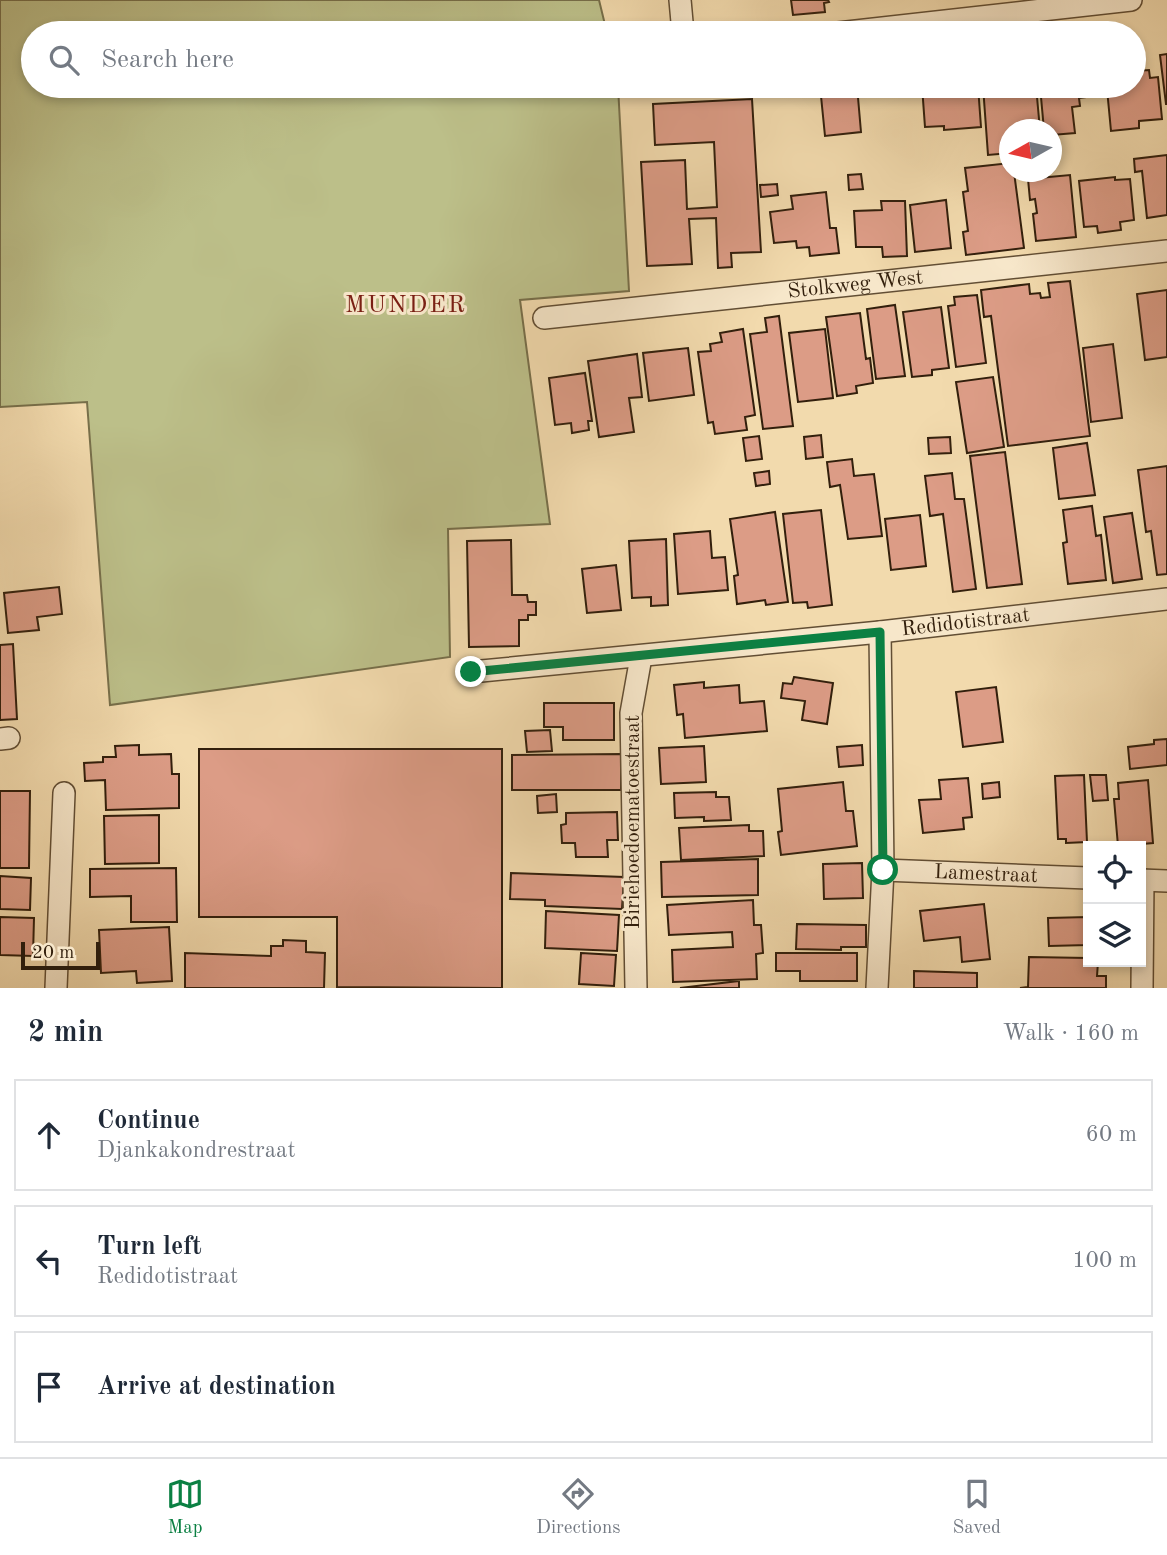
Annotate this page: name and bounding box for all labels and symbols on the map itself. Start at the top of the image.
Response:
north arrow [999,119,1062,182]
street label: Stolkweg West [786,267,924,302]
district label: MUNDER [345,294,467,318]
street label: Redidotistraat [900,604,1031,640]
route end [455,656,486,687]
street label: Biriehoedoematoestraat [623,715,644,929]
route start [867,854,898,885]
street label: Lamestraat [934,861,1038,887]
scale bar [21,939,100,971]

